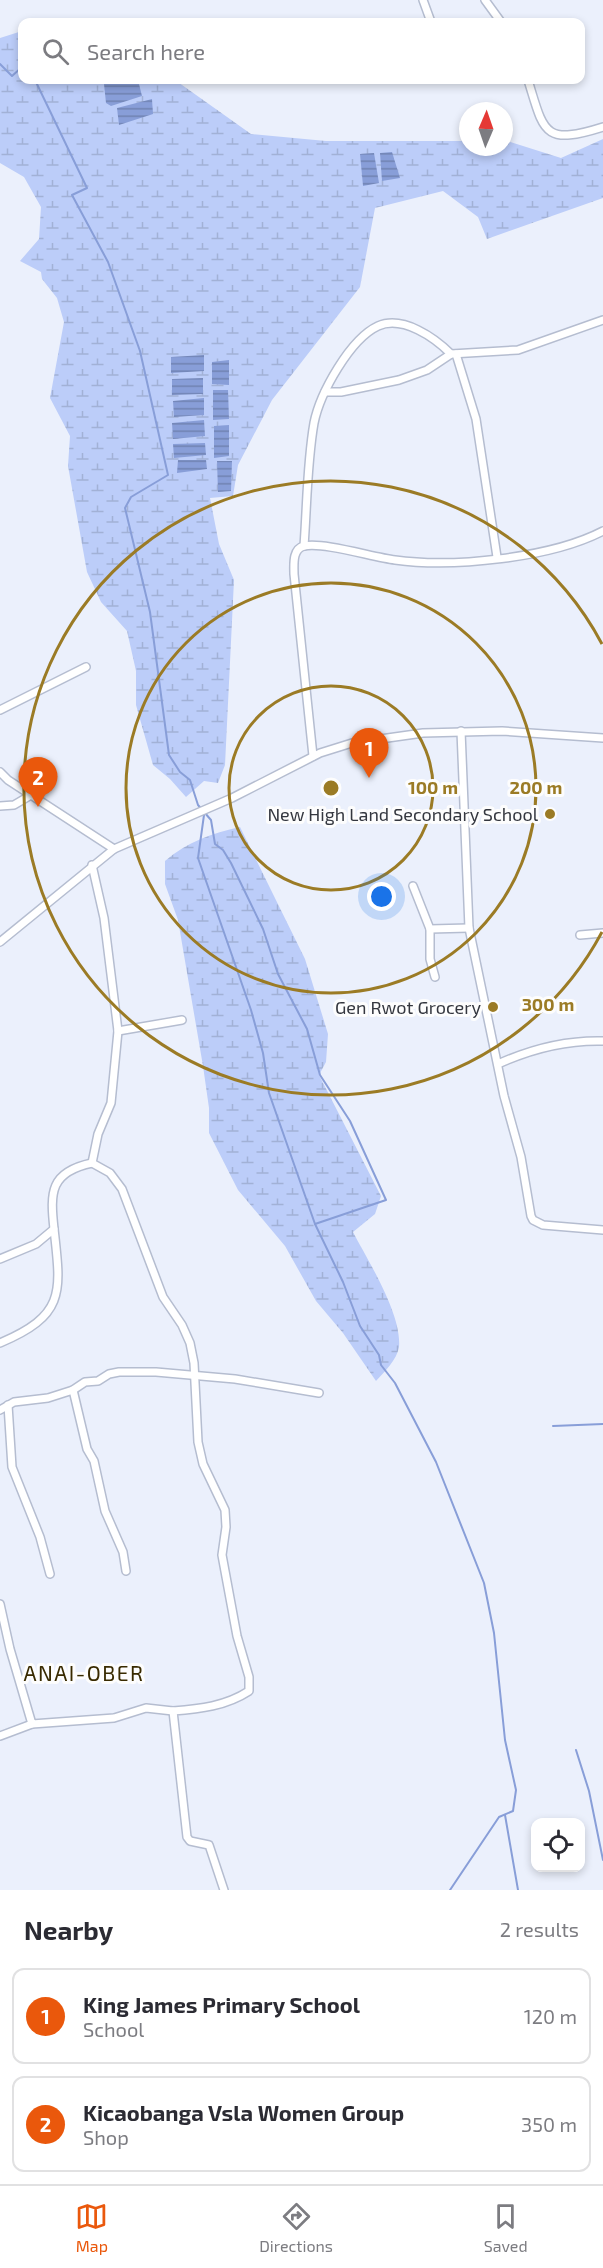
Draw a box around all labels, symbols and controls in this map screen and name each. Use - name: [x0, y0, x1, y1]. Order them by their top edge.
- search box: [18, 18, 585, 84]
- icon: search: [39, 35, 72, 68]
- text: Search here: [87, 38, 205, 64]
- north arrow: [459, 102, 513, 156]
- pin: 1: [350, 728, 388, 778]
- pin: 2: [18, 758, 57, 807]
- text: 100 m: [408, 776, 458, 798]
- text: 200 m: [510, 776, 562, 798]
- centre of rings: [321, 778, 341, 798]
- place label: New High Land Secondary School: [267, 803, 539, 825]
- marker: New High Land Secondary School: [543, 807, 557, 821]
- your location: [367, 882, 396, 911]
- text: 300 m: [522, 993, 574, 1015]
- place label: Gen Rwot Grocery: [335, 996, 481, 1018]
- marker: Gen Rwot Grocery: [486, 1000, 500, 1014]
- district label: ANAI-OBER: [23, 1660, 145, 1685]
- map controls: [531, 1818, 585, 1872]
- button: locate: [531, 1818, 585, 1872]
- text: Nearby: [24, 1914, 113, 1945]
- text: 2 results: [500, 1917, 579, 1941]
- text: King James Primary School: [83, 1991, 360, 2017]
- text: 1: [41, 2004, 50, 2028]
- text: 120 m: [524, 2004, 577, 2028]
- text: School: [83, 2017, 144, 2041]
- text: Kicaobanga Vsla Women Group: [83, 2099, 404, 2125]
- text: 2: [40, 2112, 51, 2136]
- text: 350 m: [521, 2112, 577, 2136]
- text: Shop: [83, 2125, 129, 2149]
- tab: Map: [75, 2200, 108, 2255]
- tab: Directions: [259, 2200, 333, 2255]
- tab: Saved: [484, 2200, 528, 2255]

